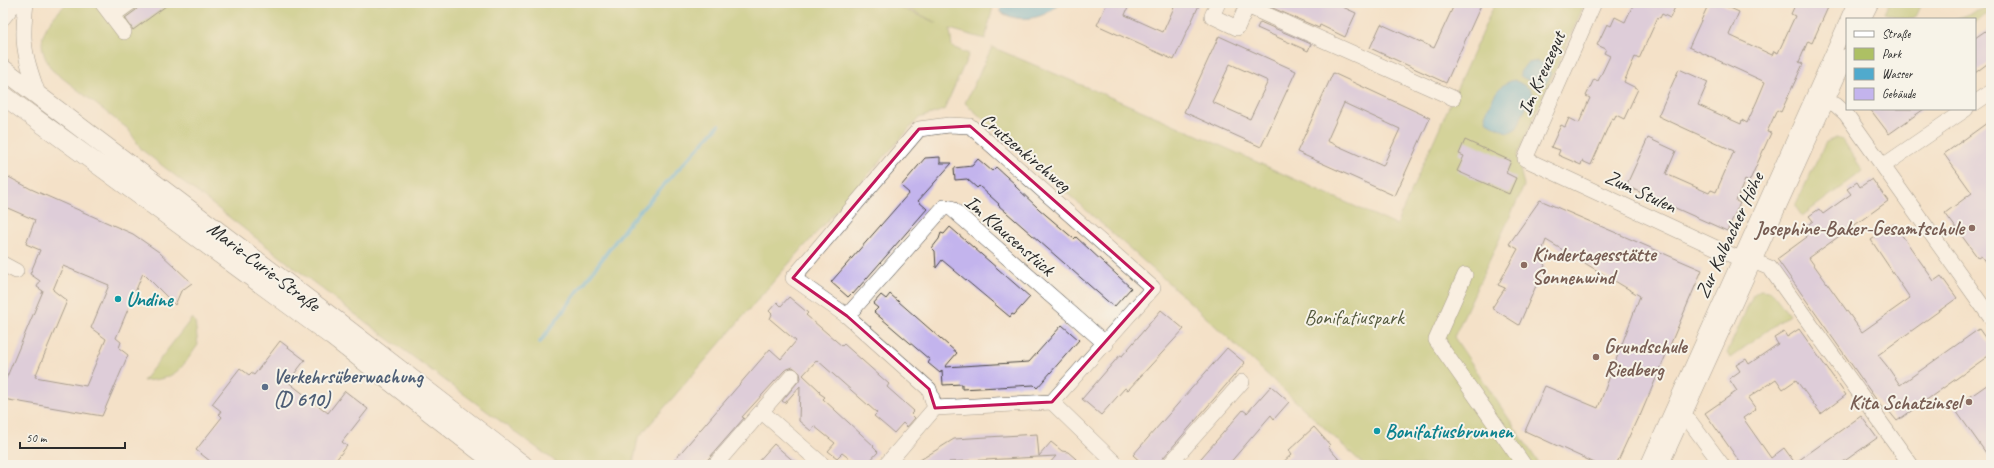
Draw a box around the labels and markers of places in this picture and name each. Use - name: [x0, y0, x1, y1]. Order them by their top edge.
- place label: Josephine-Baker-Gesamtschule: [1753, 216, 1966, 241]
- marker: Josephine-Baker-Gesamtschule: [1967, 223, 1977, 233]
- place label: Kindertagesstätte Sonnenwind: [1532, 242, 1658, 290]
- marker: Kindertagesstätte Sonnenwind: [1519, 260, 1529, 270]
- place label: Undine: [126, 287, 174, 312]
- marker: Undine: [113, 294, 123, 304]
- place label: Grundschule Riedberg: [1604, 334, 1688, 382]
- marker: Grundschule Riedberg: [1591, 352, 1601, 362]
- place label: Verkehrsüberwachung (D 610): [273, 364, 425, 412]
- marker: Verkehrsüberwachung (D 610): [260, 382, 270, 392]
- place label: Kita Schatzinsel: [1849, 390, 1964, 415]
- marker: Kita Schatzinsel: [1964, 397, 1974, 407]
- place label: Bonifatiusbrunnen: [1385, 419, 1515, 444]
- marker: Bonifatiusbrunnen: [1372, 426, 1382, 436]

